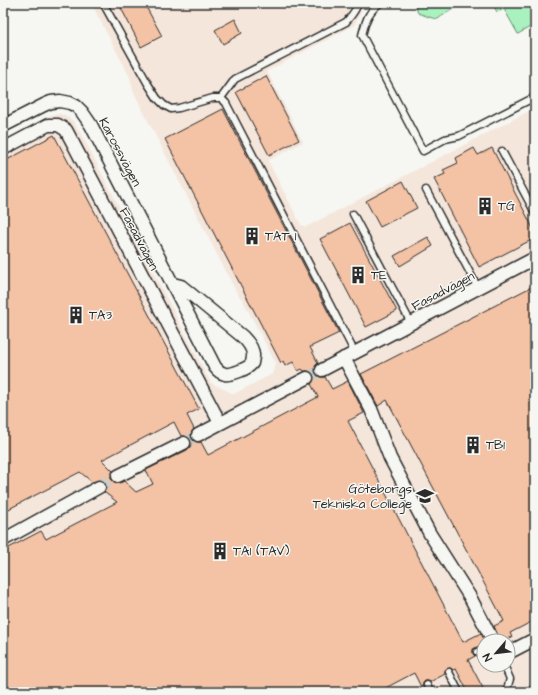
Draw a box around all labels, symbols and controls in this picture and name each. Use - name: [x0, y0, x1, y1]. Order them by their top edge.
- street label: Karossvägen: [93, 114, 146, 191]
- building icon: TG: [475, 196, 495, 216]
- place label: TG: [498, 197, 515, 215]
- street label: Fasadvägen: [114, 204, 163, 275]
- building icon: TAT 1: [242, 226, 262, 246]
- place label: TAT 1: [265, 227, 297, 245]
- building icon: TE: [348, 265, 368, 285]
- place label: TE: [371, 266, 387, 284]
- street label: Fasadvägen: [408, 267, 479, 316]
- building icon: TA3: [66, 305, 86, 325]
- place label: TA3: [89, 306, 112, 324]
- building icon: TB1: [463, 435, 483, 455]
- place label: TB1: [486, 436, 505, 454]
- place label: Göteborgs Tekniska College: [313, 480, 412, 514]
- school or university icon: Göteborgs Tekniska College: [415, 486, 435, 506]
- building icon: TA1 (TAV): [210, 541, 230, 561]
- place label: TA1 (TAV): [233, 542, 290, 560]
- north arrow: [476, 633, 516, 673]
- text: N: [479, 651, 496, 664]

